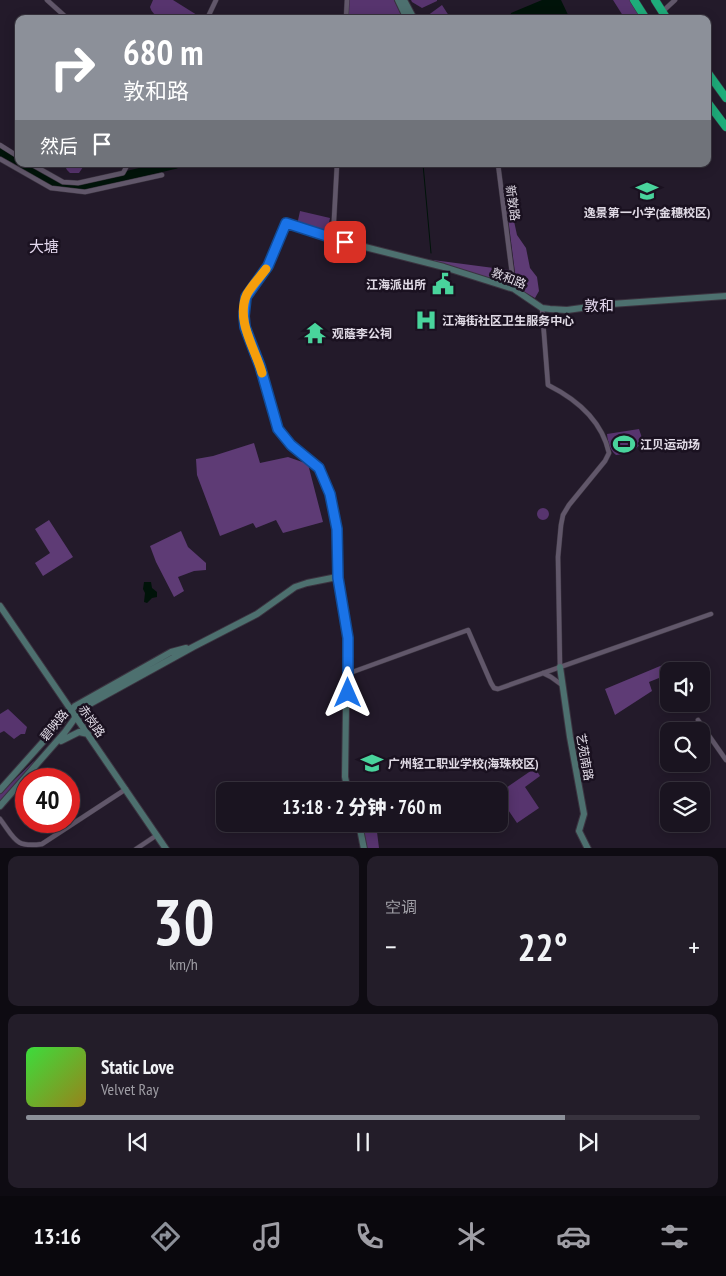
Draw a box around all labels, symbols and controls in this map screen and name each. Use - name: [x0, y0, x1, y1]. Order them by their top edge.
- text: 680 m: [123, 29, 204, 75]
- icon: right: [40, 35, 105, 100]
- text: 敦和路: [123, 77, 189, 105]
- icon: arrive: [88, 130, 116, 158]
- text: 然后: [40, 134, 78, 158]
- school or university icon: 逸景第一小学(金穗校区): [634, 178, 660, 204]
- street label: 新敦路: [503, 184, 523, 222]
- place label: 逸景第一小学(金穗校区): [584, 205, 710, 220]
- pin: [324, 221, 366, 263]
- icon: arrive: [331, 228, 359, 256]
- district label: 大塘: [29, 237, 59, 256]
- street label: 敦和路: [489, 264, 529, 292]
- public building icon: 江海派出所: [430, 271, 456, 297]
- place label: 江海派出所: [366, 277, 426, 292]
- district label: 敦和: [584, 296, 614, 315]
- hospital icon: 江海街社区卫生服务中心: [413, 307, 439, 333]
- place label: 江海街社区卫生服务中心: [442, 313, 574, 328]
- temple icon: 观蔭李公祠: [302, 320, 328, 346]
- place label: 观蔭李公祠: [332, 326, 392, 341]
- sports icon: 江贝运动场: [611, 431, 637, 457]
- place label: 江贝运动场: [640, 437, 700, 452]
- map controls: [660, 662, 710, 832]
- button: sound: [660, 662, 710, 712]
- position arrow: [321, 666, 373, 718]
- street label: 赤岗路: [76, 702, 108, 740]
- street label: 碧映路: [37, 706, 71, 744]
- button: search: [660, 722, 710, 772]
- street label: 艺苑南路: [573, 732, 597, 782]
- school or university icon: 广州轻工职业学校(海珠校区): [359, 750, 385, 776]
- place label: 广州轻工职业学校(海珠校区): [388, 756, 539, 771]
- speed limit sign: 40: [15, 768, 80, 833]
- button: layers: [660, 782, 710, 832]
- text: 13:18 · 2 分钟 · 760 m: [282, 795, 442, 819]
- text: 30: [152, 879, 215, 963]
- text: 空调: [385, 897, 417, 917]
- text: 22°: [517, 922, 568, 971]
- text: −: [385, 928, 397, 965]
- text: +: [688, 928, 700, 965]
- text: km/h: [169, 954, 198, 974]
- text: Static Love: [101, 1055, 174, 1079]
- text: Velvet Ray: [101, 1079, 159, 1099]
- icon: previous: [124, 1128, 152, 1156]
- icon: pause: [349, 1128, 377, 1156]
- icon: next: [574, 1128, 602, 1156]
- icon: directions: [148, 1219, 183, 1254]
- icon: music: [250, 1219, 285, 1254]
- icon: phone: [352, 1219, 387, 1254]
- icon: climate: [454, 1219, 489, 1254]
- icon: car: [556, 1219, 591, 1254]
- icon: filters: [657, 1219, 692, 1254]
- text: 13:16: [33, 1222, 81, 1250]

